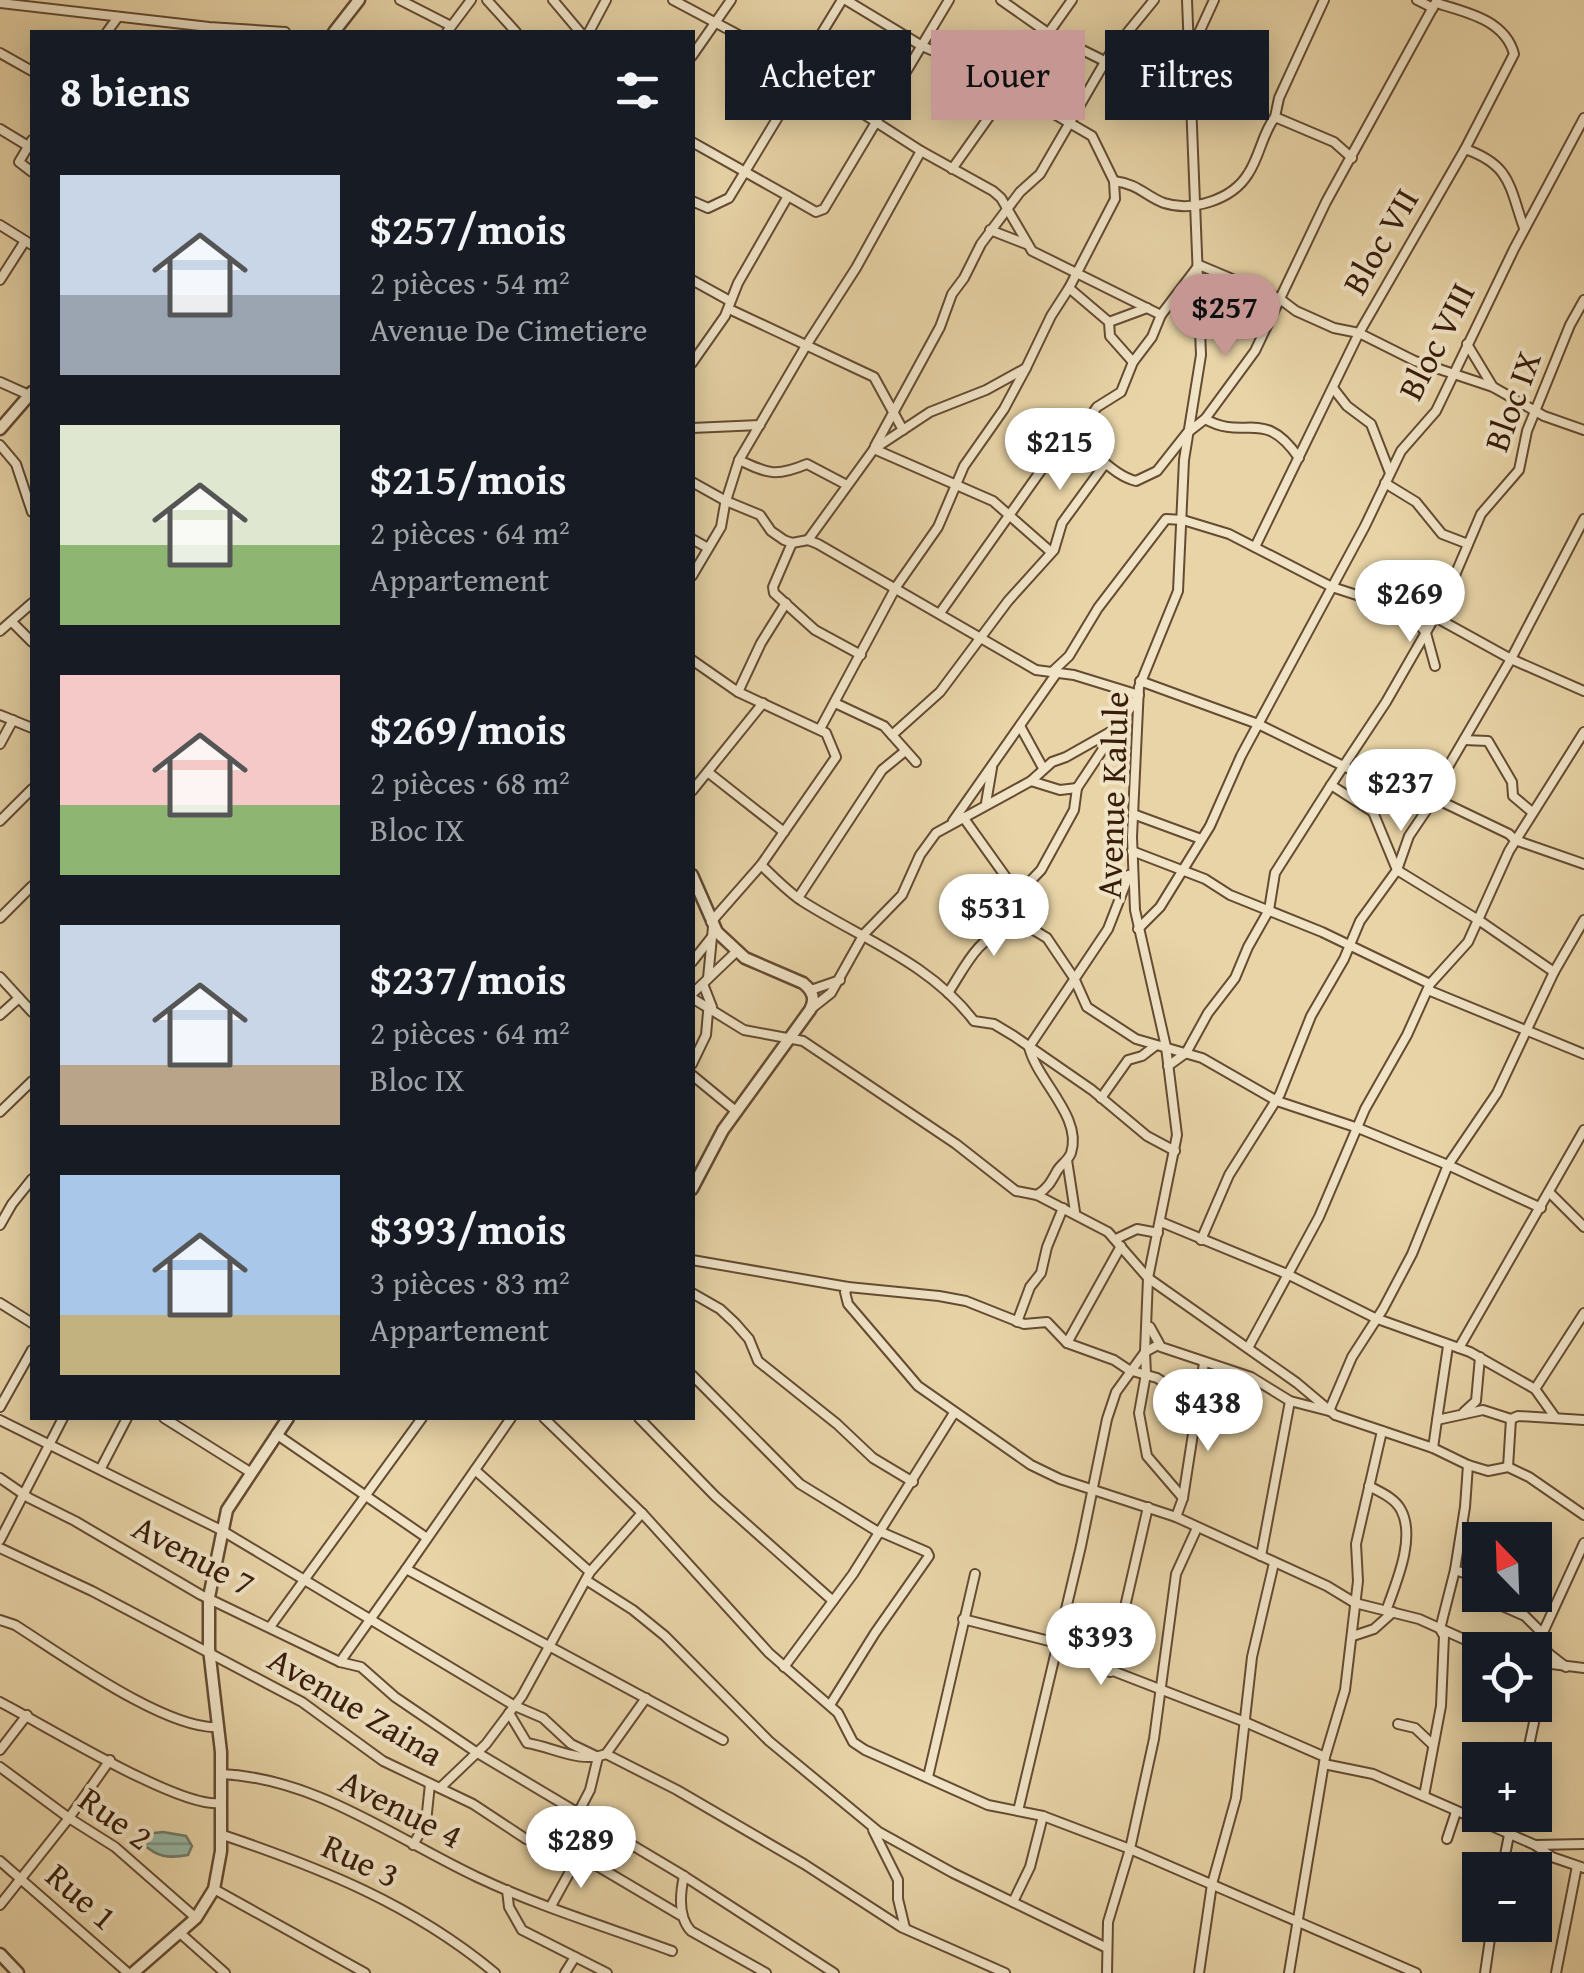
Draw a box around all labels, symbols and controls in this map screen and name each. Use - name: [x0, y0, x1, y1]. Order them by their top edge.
- chip: Acheter: [725, 30, 911, 120]
- chip: Louer: [931, 30, 1085, 120]
- chip: Filtres: [1105, 30, 1269, 120]
- text: 8 biens: [60, 60, 191, 121]
- icon: filters: [610, 63, 665, 118]
- street label: Bloc VII: [1329, 178, 1431, 304]
- text: $257/mois: [370, 198, 567, 259]
- icon: home: [140, 215, 260, 335]
- text: 2 pièces · 54 m²: [370, 259, 570, 306]
- street label: Bloc VIII: [1385, 273, 1487, 409]
- pin: $257: [1166, 274, 1284, 359]
- text: $257: [1192, 283, 1258, 330]
- text: Avenue De Cimetiere: [370, 306, 647, 353]
- street label: Bloc IX: [1470, 344, 1554, 458]
- pin: $215: [1001, 408, 1119, 493]
- text: $215: [1027, 417, 1093, 464]
- text: $215/mois: [370, 448, 567, 509]
- icon: home: [140, 465, 260, 585]
- text: 2 pièces · 64 m²: [370, 509, 570, 556]
- text: Appartement: [370, 556, 549, 603]
- pin: $269: [1351, 560, 1469, 645]
- text: $269: [1377, 569, 1443, 616]
- street label: Avenue Kalule: [1083, 690, 1141, 900]
- text: $269/mois: [370, 698, 567, 759]
- icon: home: [140, 715, 260, 835]
- pin: $237: [1342, 749, 1460, 834]
- text: $237: [1368, 758, 1434, 805]
- text: 2 pièces · 68 m²: [370, 759, 570, 806]
- text: Bloc IX: [370, 806, 464, 853]
- pin: $531: [935, 874, 1053, 959]
- text: $531: [961, 883, 1027, 930]
- text: $237/mois: [370, 948, 567, 1009]
- icon: home: [140, 965, 260, 1085]
- text: 2 pièces · 64 m²: [370, 1009, 570, 1056]
- text: Bloc IX: [370, 1056, 464, 1103]
- text: $393/mois: [370, 1198, 567, 1259]
- icon: home: [140, 1215, 260, 1335]
- text: 3 pièces · 83 m²: [370, 1259, 570, 1306]
- text: Appartement: [370, 1306, 549, 1353]
- pin: $438: [1149, 1369, 1267, 1454]
- text: $438: [1175, 1378, 1241, 1425]
- street label: Avenue 7: [124, 1501, 264, 1609]
- north arrow: [1462, 1522, 1552, 1612]
- map controls: [1462, 1522, 1552, 1942]
- pin: $393: [1042, 1603, 1160, 1688]
- text: $393: [1068, 1612, 1134, 1659]
- button: locate: [1462, 1632, 1552, 1722]
- street label: Avenue Zaina: [259, 1634, 454, 1779]
- button: +: [1462, 1742, 1552, 1832]
- street label: Avenue 4: [331, 1755, 471, 1861]
- street label: Rue 2: [69, 1774, 163, 1862]
- pin: $289: [522, 1806, 640, 1891]
- text: $289: [548, 1815, 614, 1862]
- street label: Rue 3: [314, 1820, 408, 1900]
- street label: Rue 1: [35, 1850, 129, 1942]
- button: −: [1462, 1852, 1552, 1942]

